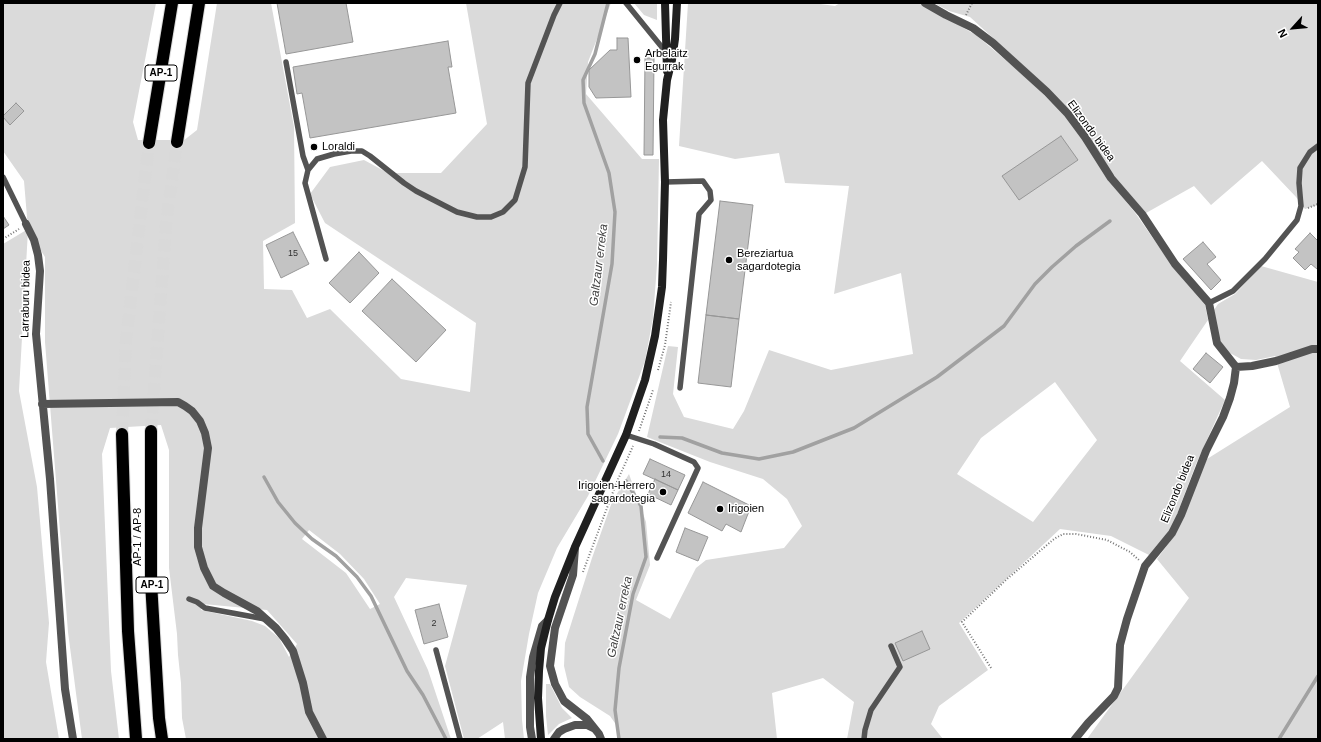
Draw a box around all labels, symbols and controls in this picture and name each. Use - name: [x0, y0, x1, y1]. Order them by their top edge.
- north arrow: [1273, 8, 1313, 48]
- text: N: [1275, 27, 1289, 40]
- place label: Arbelaitz Egurrak: [645, 47, 688, 73]
- marker: Arbelaitz Egurrak: [632, 55, 642, 65]
- road number: AP-1: [145, 65, 177, 81]
- street label: Elizondo bidea: [1064, 98, 1118, 164]
- place label: Loraldi: [322, 140, 355, 154]
- marker: Loraldi: [309, 142, 319, 152]
- water label: Galtzaur erreka: [587, 223, 611, 307]
- place label: Bereziartua sagardotegia: [737, 247, 801, 273]
- house number: 15: [288, 249, 298, 259]
- marker: Bereziartua sagardotegia: [724, 255, 734, 265]
- street label: Larraburu bidea: [19, 260, 33, 338]
- street label: Elizondo bidea: [1158, 453, 1198, 525]
- house number: 14: [661, 470, 671, 480]
- place label: Irigoien-Herrero sagardotegia: [578, 479, 655, 505]
- marker: Irigoien-Herrero sagardotegia: [658, 487, 668, 497]
- place label: Irigoien: [728, 502, 764, 516]
- marker: Irigoien: [715, 504, 725, 514]
- street label: AP-1 / AP-8: [131, 508, 145, 566]
- water label: Galtzaur erreka: [604, 575, 636, 659]
- road number: AP-1: [136, 577, 168, 593]
- house number: 2: [431, 619, 437, 629]

